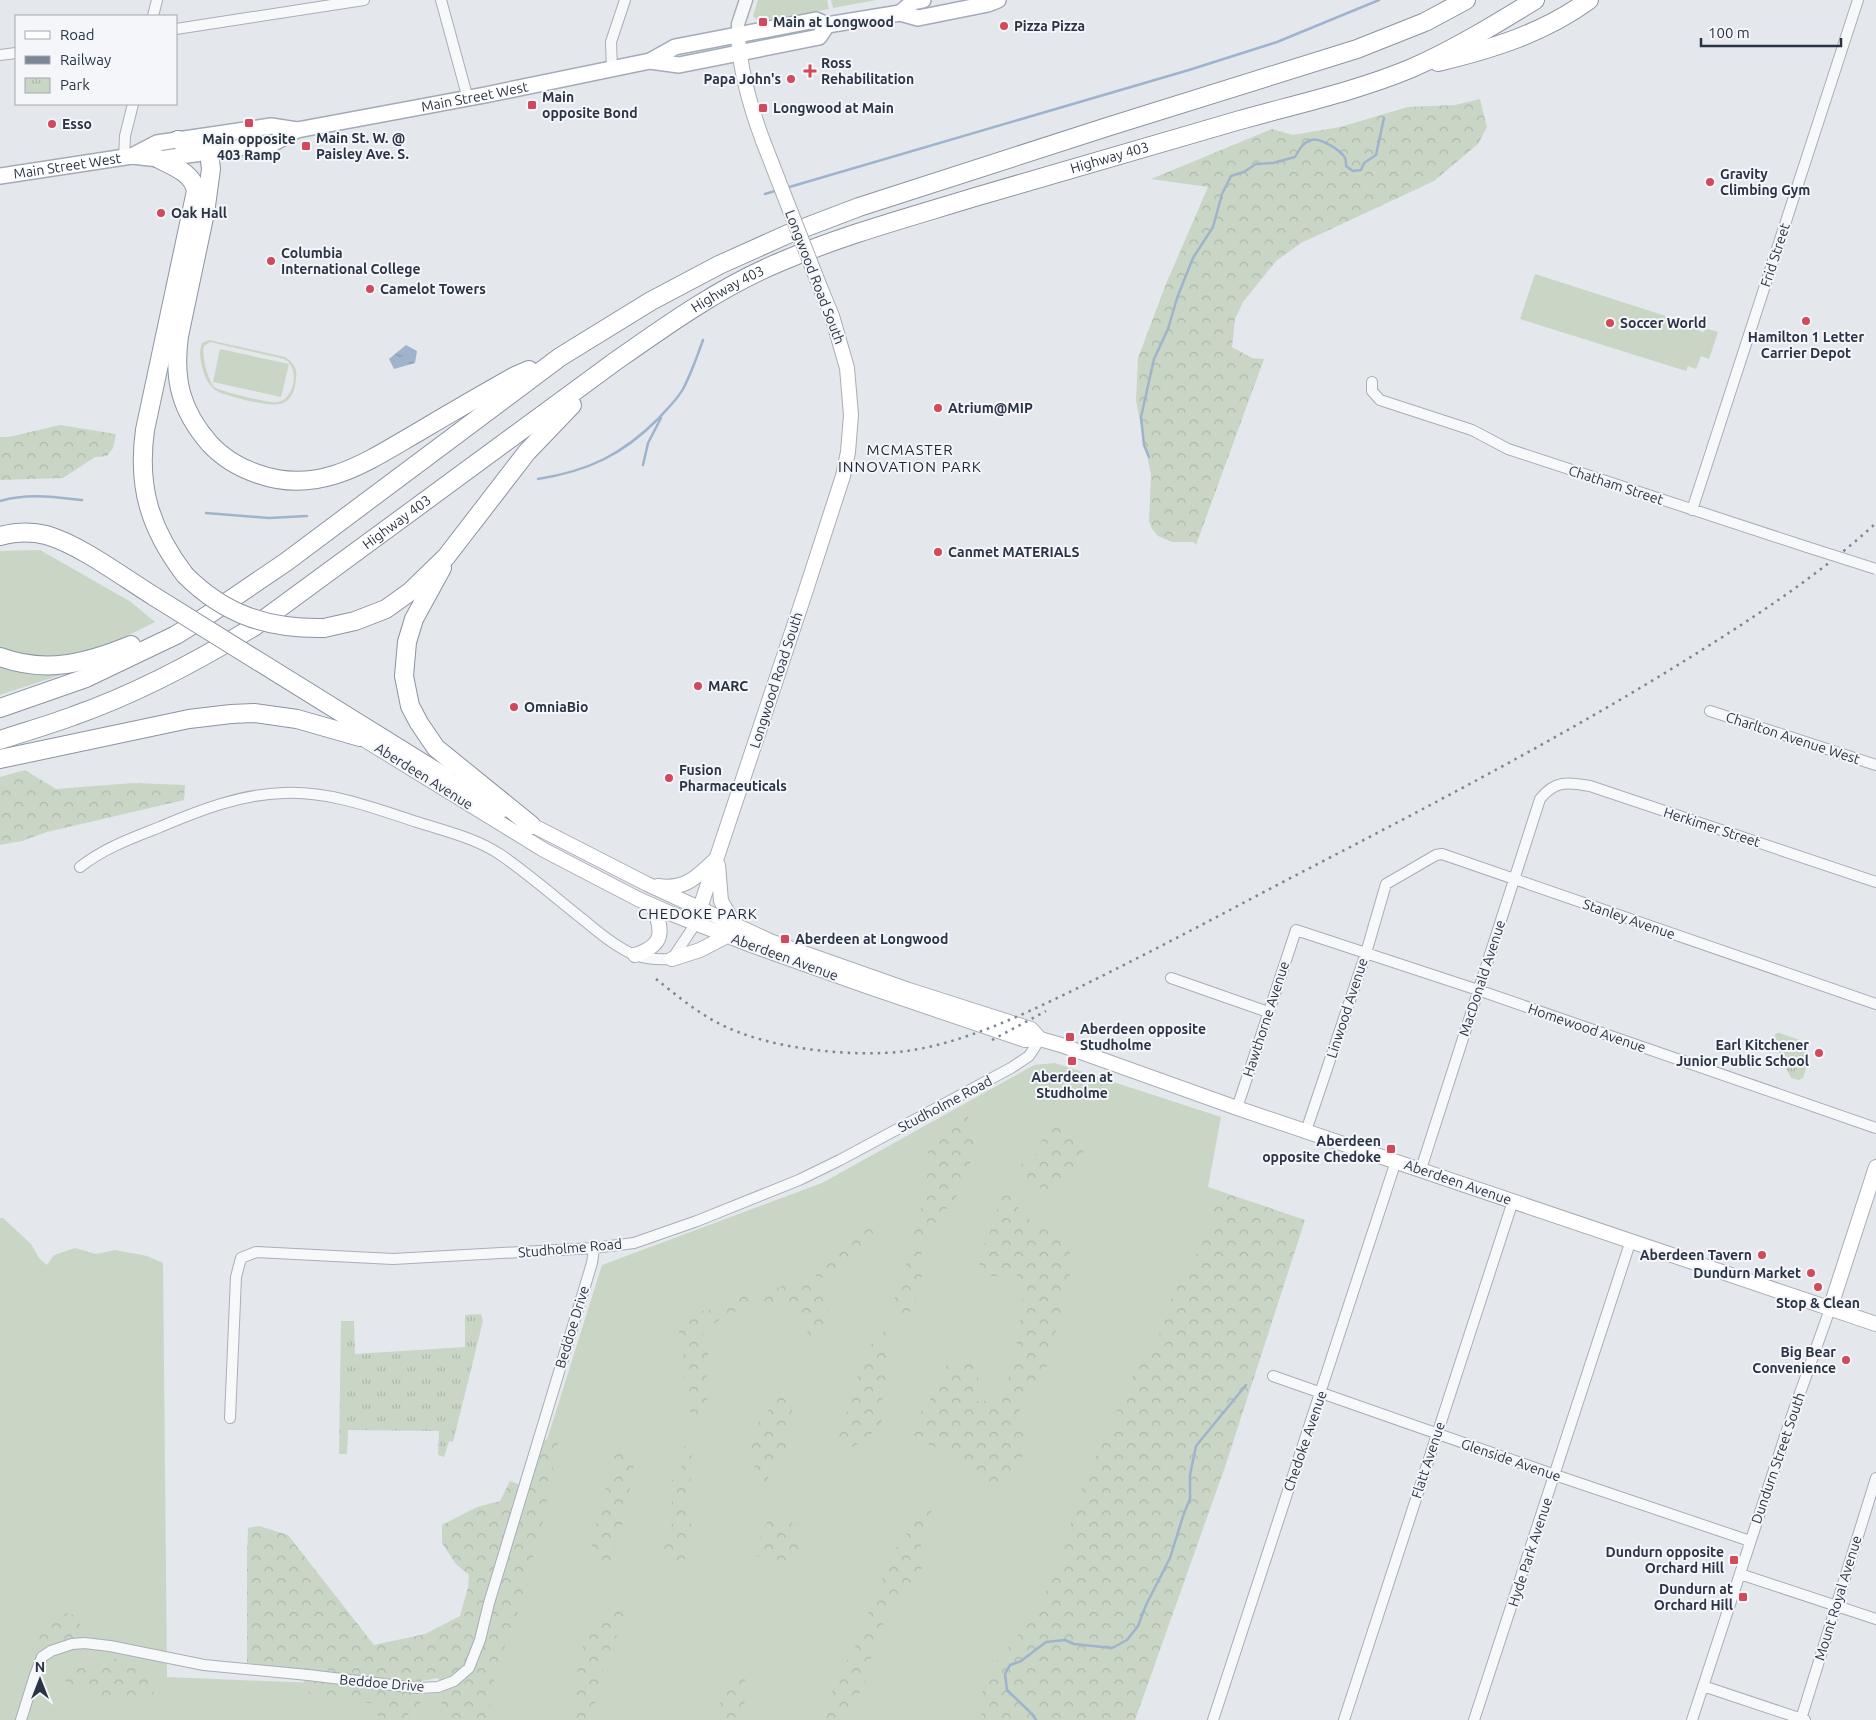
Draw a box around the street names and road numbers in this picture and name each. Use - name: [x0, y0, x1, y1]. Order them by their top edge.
- street label: Main Street West: [420, 78, 530, 115]
- street label: Highway 403: [1068, 138, 1151, 176]
- street label: Main Street West: [12, 150, 123, 182]
- street label: Longwood Road South: [782, 208, 848, 346]
- street label: Frid Street: [1757, 221, 1793, 289]
- street label: Highway 403: [688, 262, 766, 316]
- street label: Chatham Street: [1567, 462, 1666, 508]
- street label: Highway 403: [359, 492, 434, 552]
- street label: Longwood Road South: [746, 610, 806, 750]
- street label: Charlton Avenue West: [1724, 709, 1863, 767]
- street label: Aberdeen Avenue: [372, 739, 476, 813]
- street label: Herkimer Street: [1662, 804, 1763, 850]
- street label: Stanley Avenue: [1581, 896, 1677, 942]
- street label: MacDonald Avenue: [1456, 918, 1508, 1038]
- street label: Aberdeen Avenue: [729, 930, 841, 984]
- street label: Linwood Avenue: [1323, 956, 1371, 1060]
- street label: Hawthorne Avenue: [1240, 959, 1292, 1079]
- street label: Homewood Avenue: [1526, 1000, 1648, 1056]
- street label: Studholme Road: [895, 1072, 995, 1136]
- street label: Aberdeen Avenue: [1402, 1156, 1514, 1208]
- street label: Studholme Road: [517, 1235, 623, 1261]
- street label: Beddoe Drive: [552, 1284, 592, 1370]
- street label: Chedoke Avenue: [1280, 1388, 1330, 1494]
- street label: Dundurn Street South: [1748, 1390, 1808, 1526]
- street label: Flatt Avenue: [1408, 1420, 1448, 1500]
- street label: Glenside Avenue: [1459, 1435, 1563, 1485]
- street label: Hyde Park Avenue: [1505, 1495, 1555, 1609]
- street label: Mount Royal Avenue: [1811, 1534, 1865, 1662]
- street label: Beddoe Drive: [339, 1671, 425, 1695]

